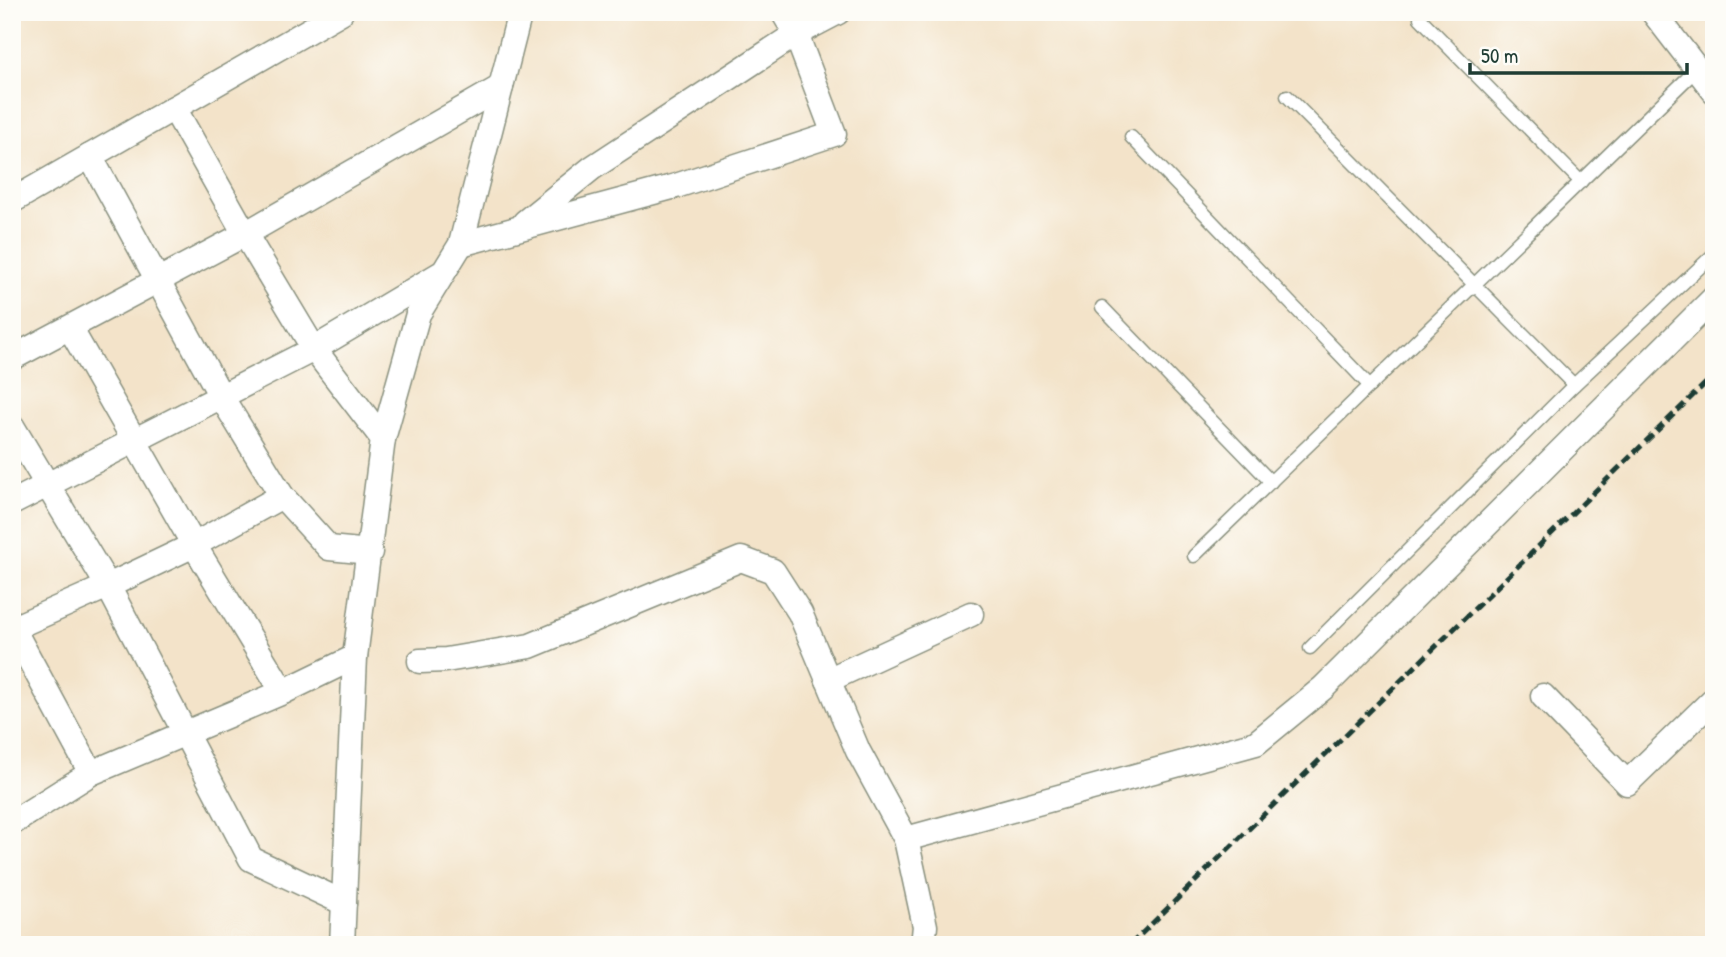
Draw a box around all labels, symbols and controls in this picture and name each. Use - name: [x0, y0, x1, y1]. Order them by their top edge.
- scale bar: [1470, 32, 1688, 76]
- text: 50 m: [1481, 41, 1518, 70]

